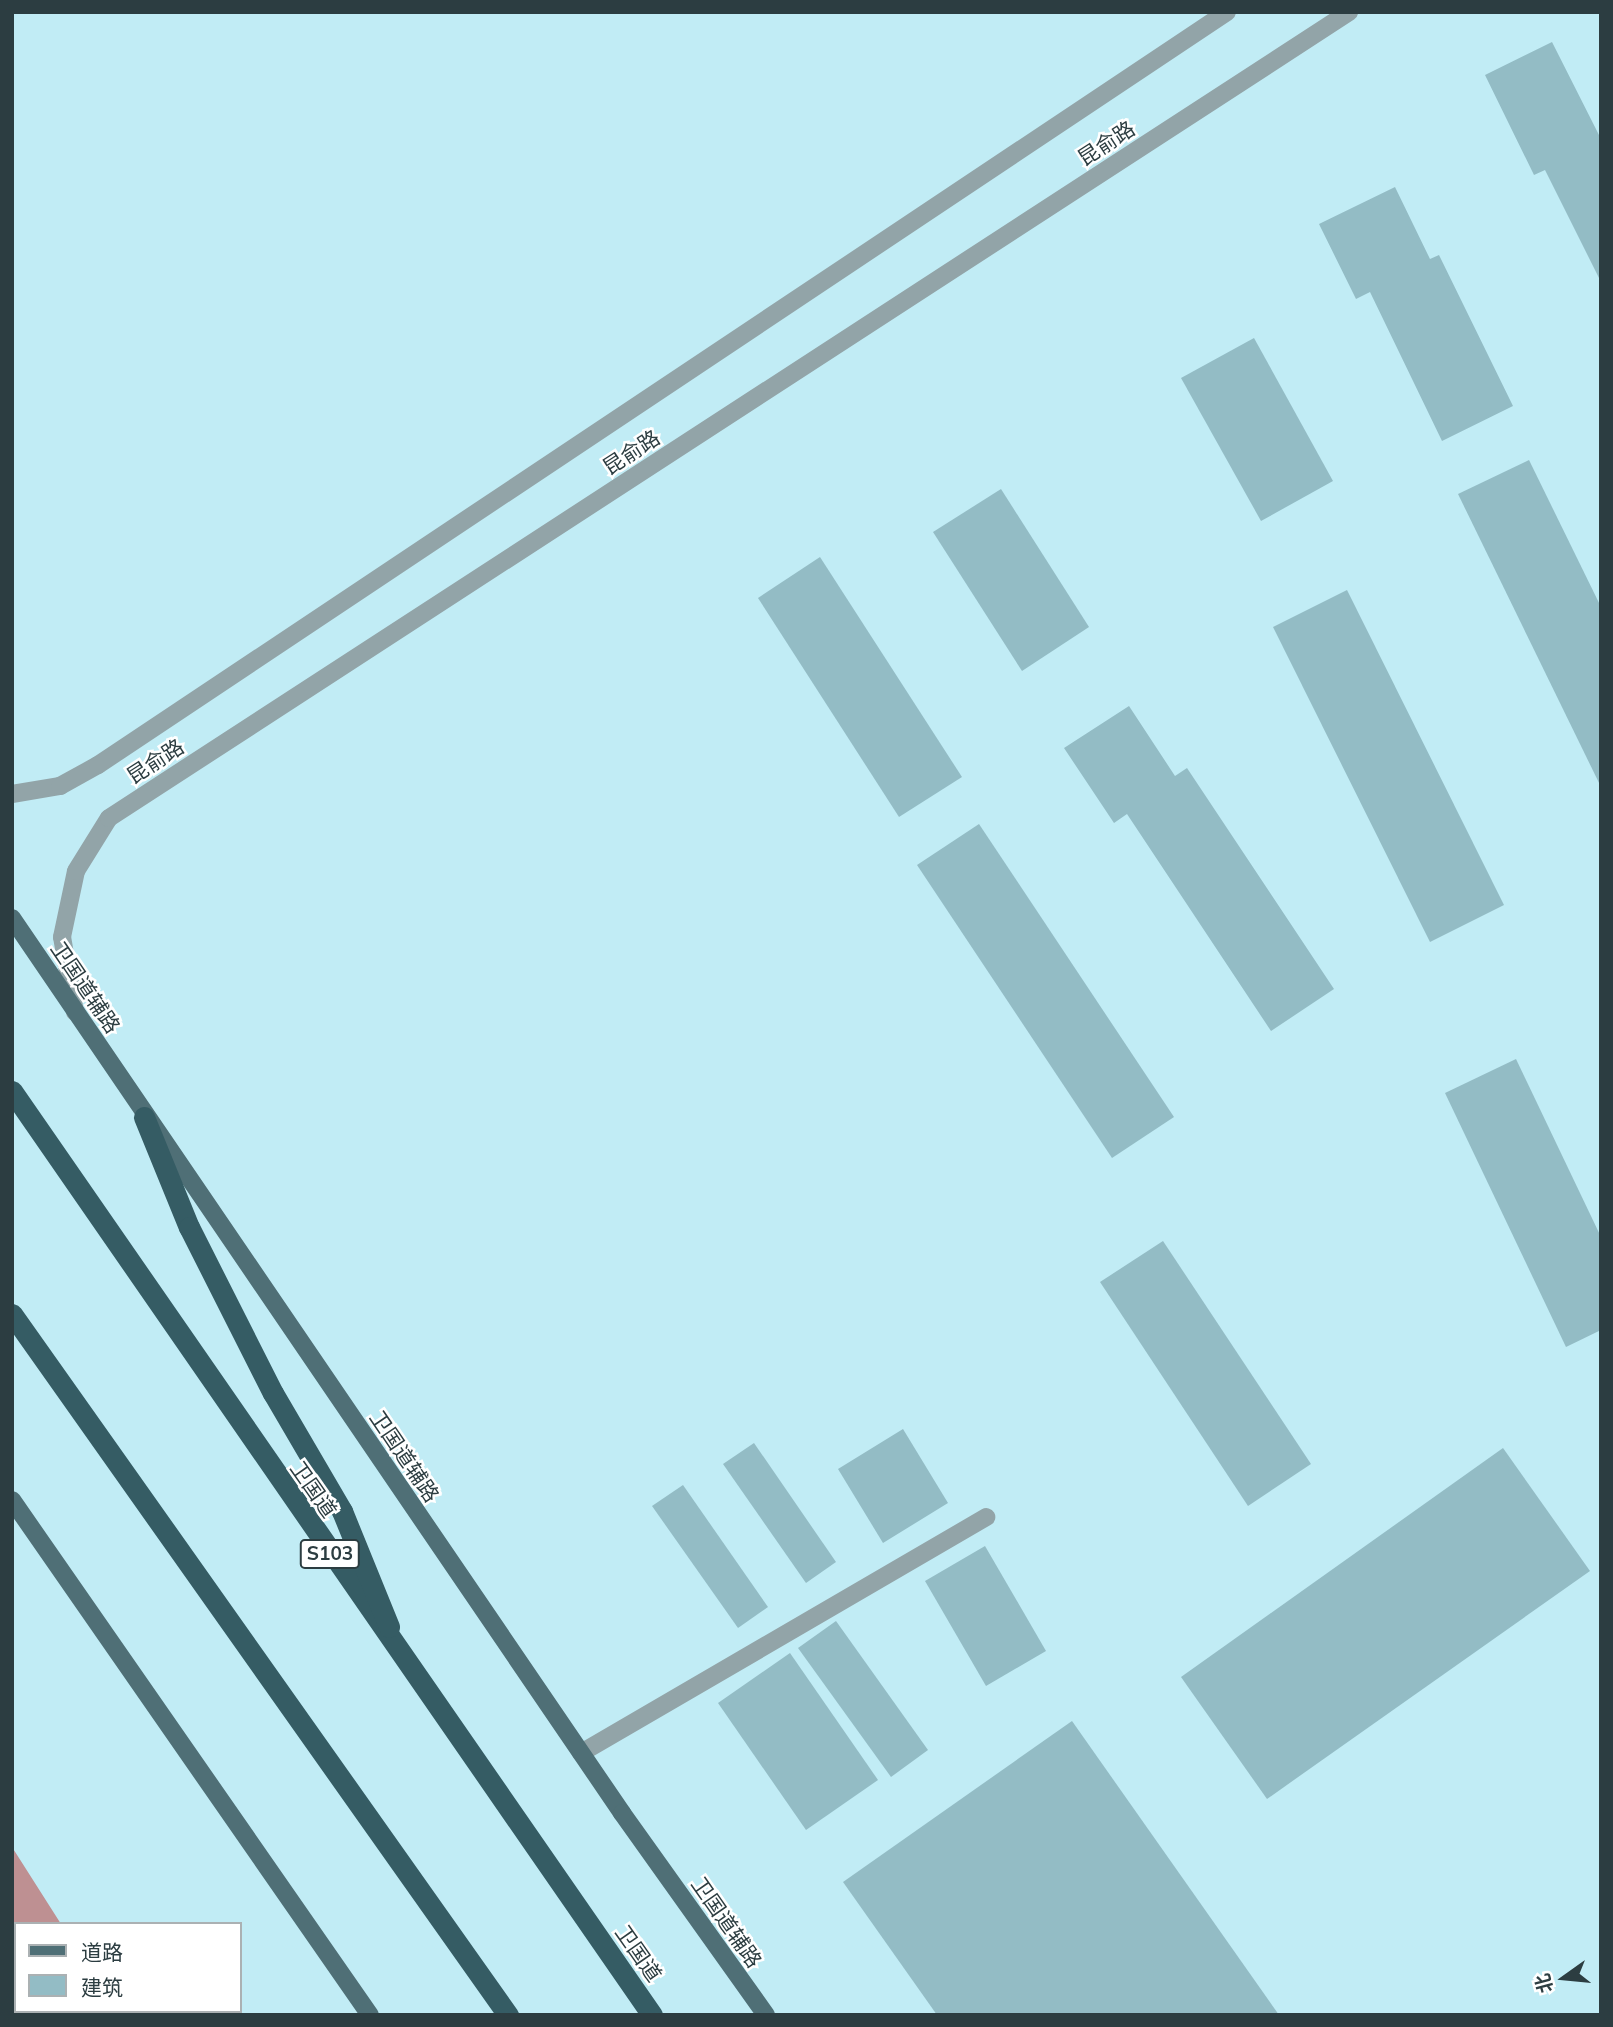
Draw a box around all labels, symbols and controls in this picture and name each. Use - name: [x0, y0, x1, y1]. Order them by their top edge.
- street label: 昆俞路: [1073, 115, 1139, 171]
- street label: 昆俞路: [598, 424, 664, 480]
- street label: 昆俞路: [122, 733, 188, 789]
- street label: 卫国道辅路: [46, 936, 126, 1038]
- street label: 卫国道辅路: [365, 1405, 445, 1507]
- street label: 卫国道: [286, 1456, 342, 1522]
- road number: S103: [298, 1538, 362, 1570]
- street label: 卫国道辅路: [687, 1872, 767, 1972]
- street label: 卫国道: [611, 1920, 667, 1986]
- legend: [14, 1922, 242, 2013]
- text: 道路: [81, 1939, 123, 1965]
- north arrow: [1529, 1943, 1599, 2013]
- text: 北: [1530, 1971, 1558, 1996]
- text: 建筑: [81, 1974, 123, 2000]

